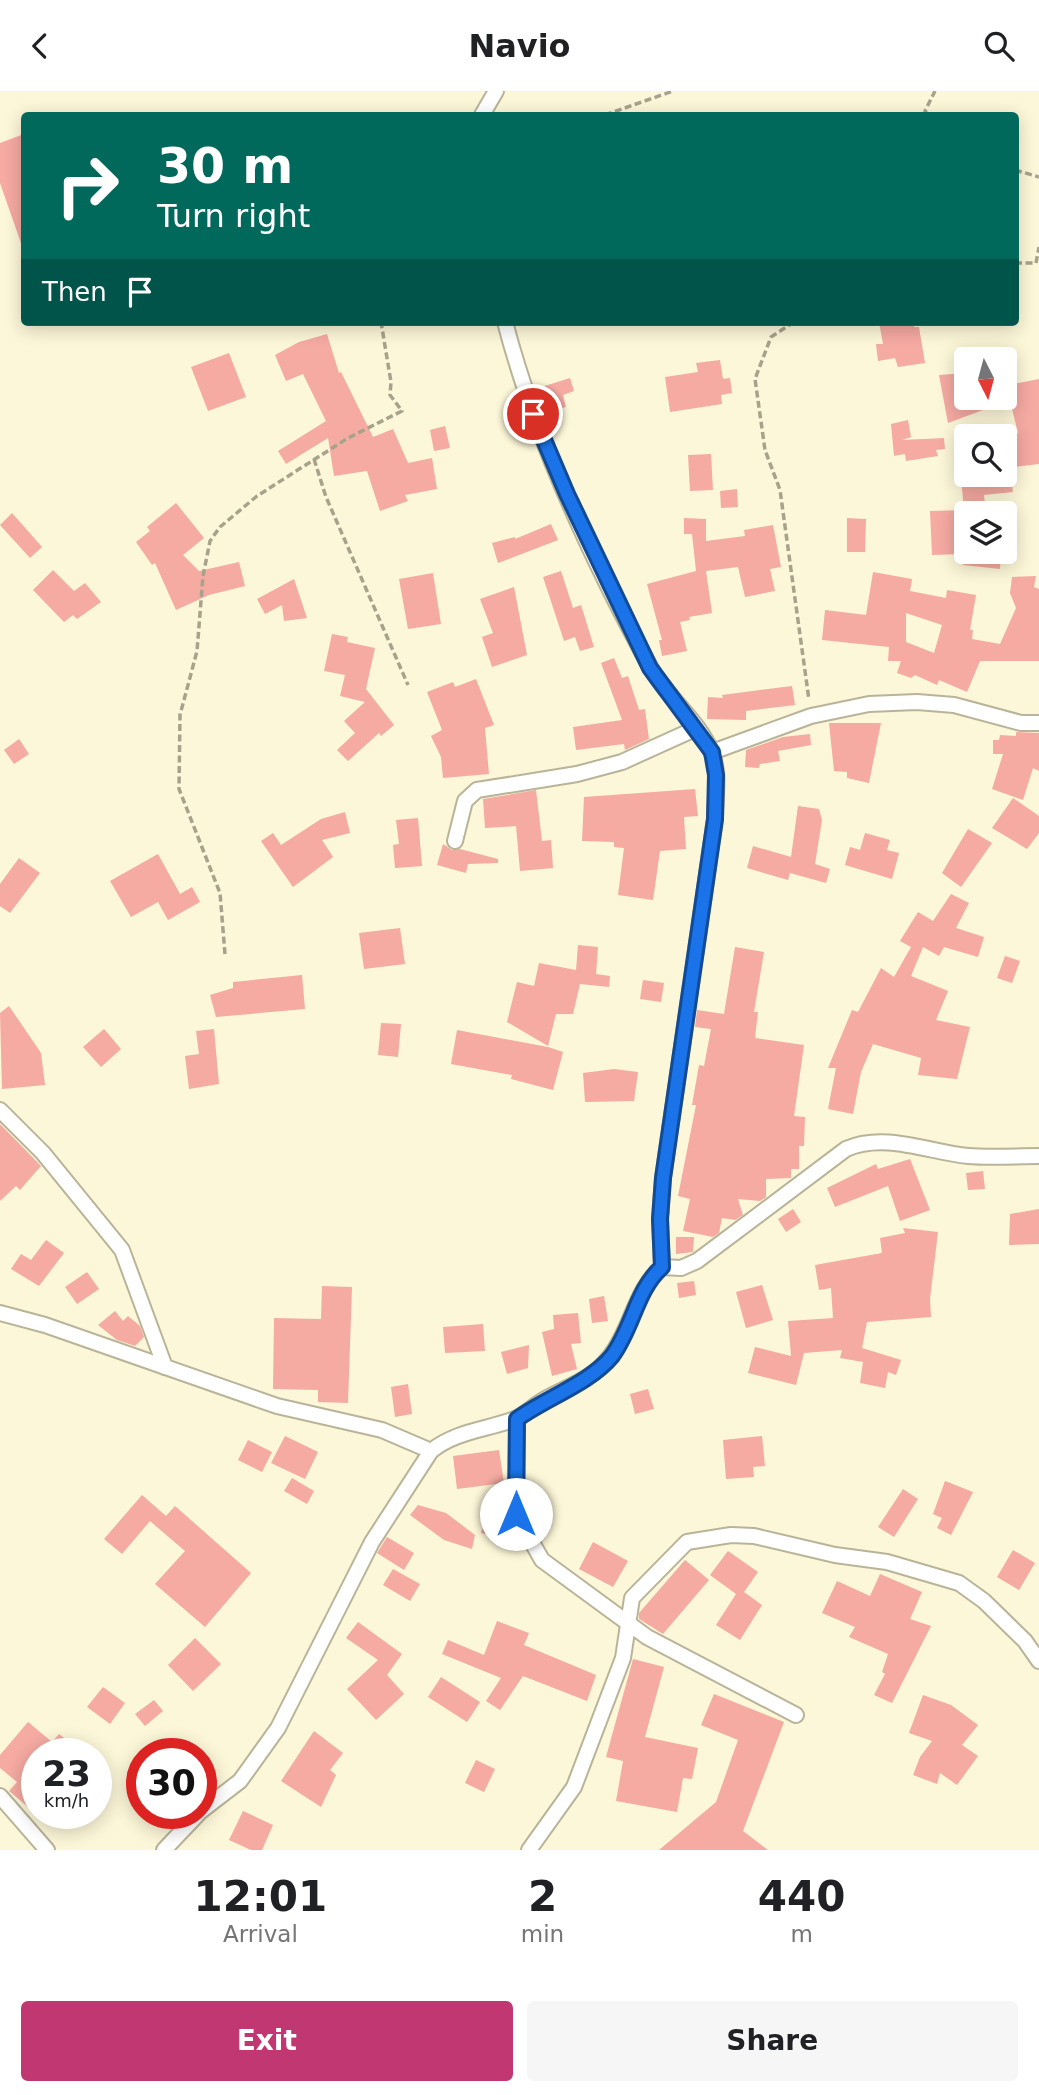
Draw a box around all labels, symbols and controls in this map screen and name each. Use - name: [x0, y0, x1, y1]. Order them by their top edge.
- icon: back: [21, 27, 59, 65]
- text: Navio: [468, 27, 571, 65]
- icon: search: [980, 27, 1018, 65]
- text: 30 m: [157, 138, 293, 195]
- icon: right: [42, 140, 133, 231]
- text: Turn right: [157, 197, 310, 235]
- icon: arrive: [121, 273, 159, 311]
- text: Then: [42, 277, 107, 307]
- north arrow: [954, 347, 1017, 409]
- map controls: [954, 347, 1017, 564]
- pin: [503, 384, 563, 444]
- icon: arrive: [514, 395, 552, 433]
- button: search: [954, 424, 1017, 487]
- button: layers: [954, 501, 1017, 564]
- position arrow: [479, 1477, 553, 1551]
- speed limit sign: 30: [126, 1738, 217, 1829]
- text: 23: [42, 1754, 91, 1794]
- text: km/h: [44, 1790, 89, 1811]
- text: 12:01: [194, 1872, 327, 1921]
- text: 2: [528, 1872, 557, 1921]
- text: 440: [758, 1872, 845, 1921]
- text: Arrival: [223, 1921, 298, 1947]
- text: min: [521, 1921, 564, 1947]
- text: m: [790, 1921, 813, 1947]
- button: Exit: [21, 2001, 513, 2081]
- button: Share: [527, 2001, 1018, 2081]

